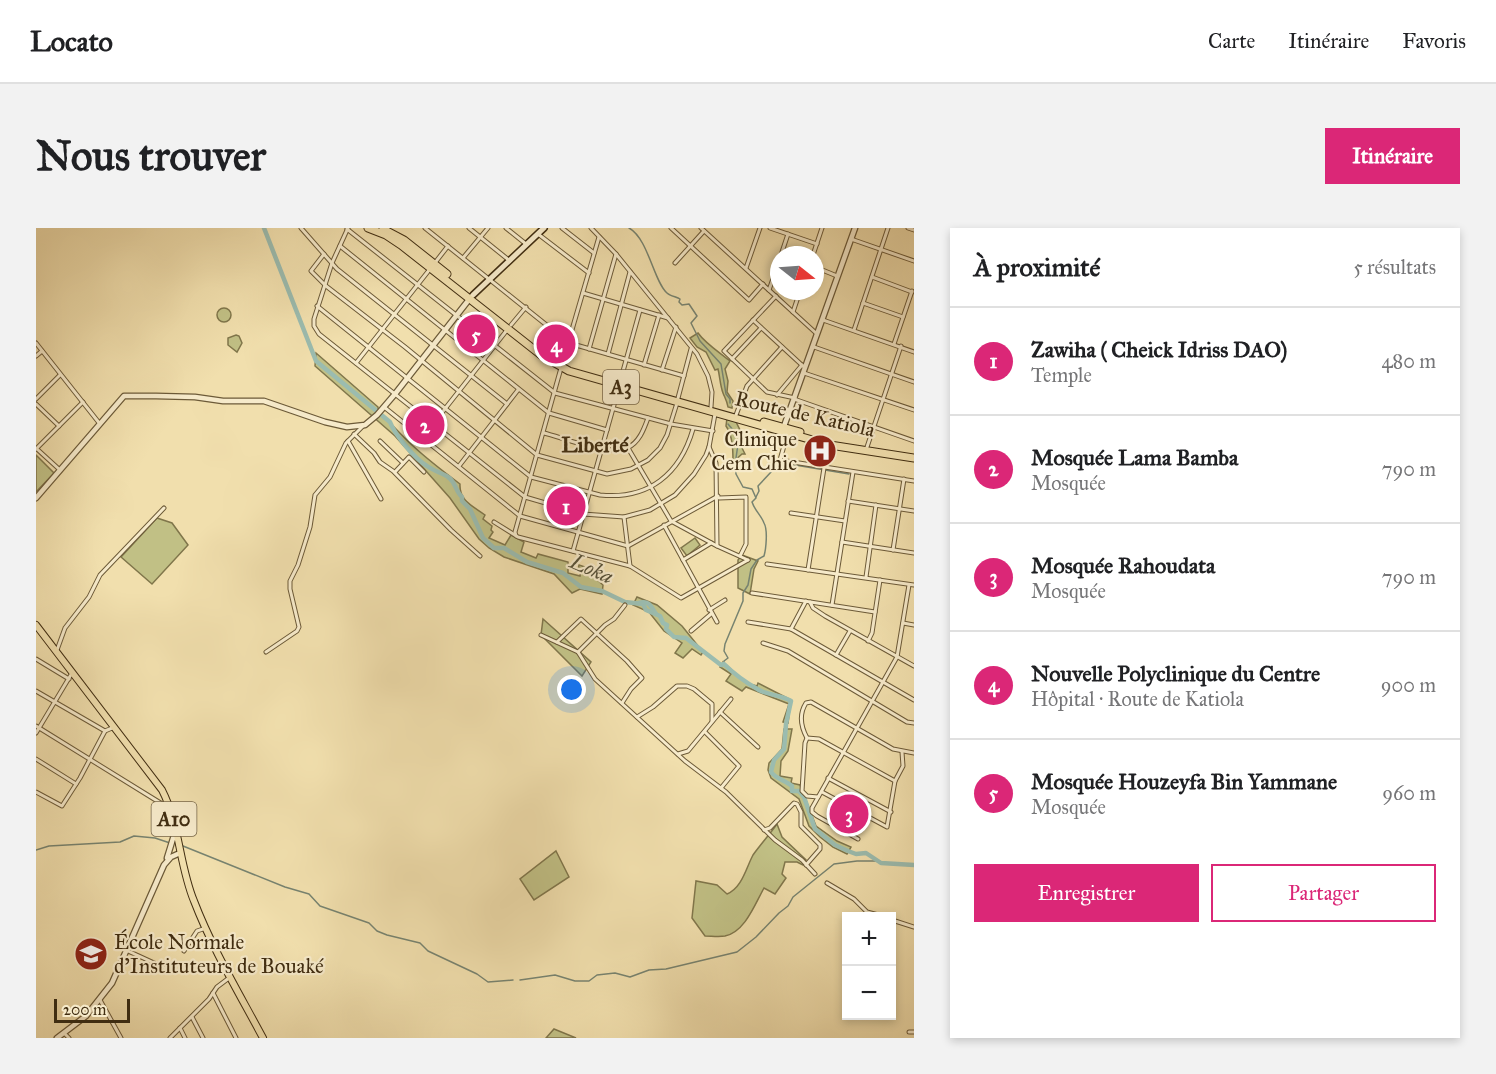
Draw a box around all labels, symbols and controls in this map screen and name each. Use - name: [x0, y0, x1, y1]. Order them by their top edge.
- text: Locato: [30, 24, 113, 59]
- text: Carte: [1208, 28, 1255, 54]
- text: Itinéraire: [1288, 28, 1369, 54]
- text: Favoris: [1402, 28, 1466, 54]
- button: Itinéraire: [1325, 128, 1460, 184]
- text: Nous trouver: [36, 130, 266, 182]
- north arrow: [770, 246, 824, 300]
- text: À proximité: [974, 251, 1100, 283]
- text: 5 résultats: [1354, 255, 1436, 279]
- pin: 5: [456, 312, 496, 356]
- pin: 4: [536, 322, 576, 366]
- text: Zawiha ( Cheick Idriss DAO): [1031, 336, 1287, 363]
- text: 1: [990, 349, 997, 373]
- text: 480 m: [1381, 349, 1436, 373]
- text: Temple: [1031, 363, 1092, 387]
- road number: A3: [603, 370, 639, 404]
- street label: Route de Katiola: [732, 385, 878, 443]
- pin: 2: [406, 402, 444, 448]
- place label: Clinique Cem Chic: [711, 426, 797, 476]
- district label: Liberté: [561, 431, 629, 458]
- hospital icon: Clinique Cem Chic: [802, 433, 838, 469]
- text: Mosquée Lama Bamba: [1031, 444, 1238, 471]
- text: 2: [989, 457, 998, 481]
- text: 790 m: [1382, 457, 1436, 481]
- text: Mosquée: [1031, 471, 1106, 495]
- pin: 1: [546, 484, 586, 528]
- water label: Loka: [565, 547, 618, 590]
- text: Mosquée Rahoudata: [1031, 552, 1215, 579]
- text: 3: [990, 565, 998, 589]
- text: 790 m: [1382, 565, 1436, 589]
- text: Mosquée: [1031, 579, 1106, 603]
- text: Nouvelle Polyclinique du Centre: [1031, 660, 1320, 687]
- text: 4: [988, 673, 999, 697]
- text: 900 m: [1381, 673, 1436, 697]
- your location: [557, 675, 586, 704]
- text: Hôpital · Route de Katiola: [1031, 687, 1244, 711]
- text: Mosquée Houzeyfa Bin Yammane: [1031, 768, 1337, 795]
- text: 5: [989, 781, 998, 805]
- text: 960 m: [1382, 781, 1436, 805]
- pin: 3: [830, 792, 868, 836]
- text: Mosquée: [1031, 795, 1106, 819]
- road number: A10: [152, 802, 196, 836]
- button: Enregistrer: [974, 864, 1199, 922]
- button: Partager: [1211, 864, 1436, 922]
- map controls: [842, 912, 896, 1020]
- button: +: [842, 912, 896, 966]
- place label: École Normale d'Instituteurs de Bouaké: [114, 928, 324, 979]
- school or university icon: École Normale d'Instituteurs de Bouaké: [73, 936, 109, 972]
- button: −: [842, 966, 896, 1020]
- scale bar: [54, 996, 130, 1024]
- text: 200 m: [63, 1000, 106, 1019]

